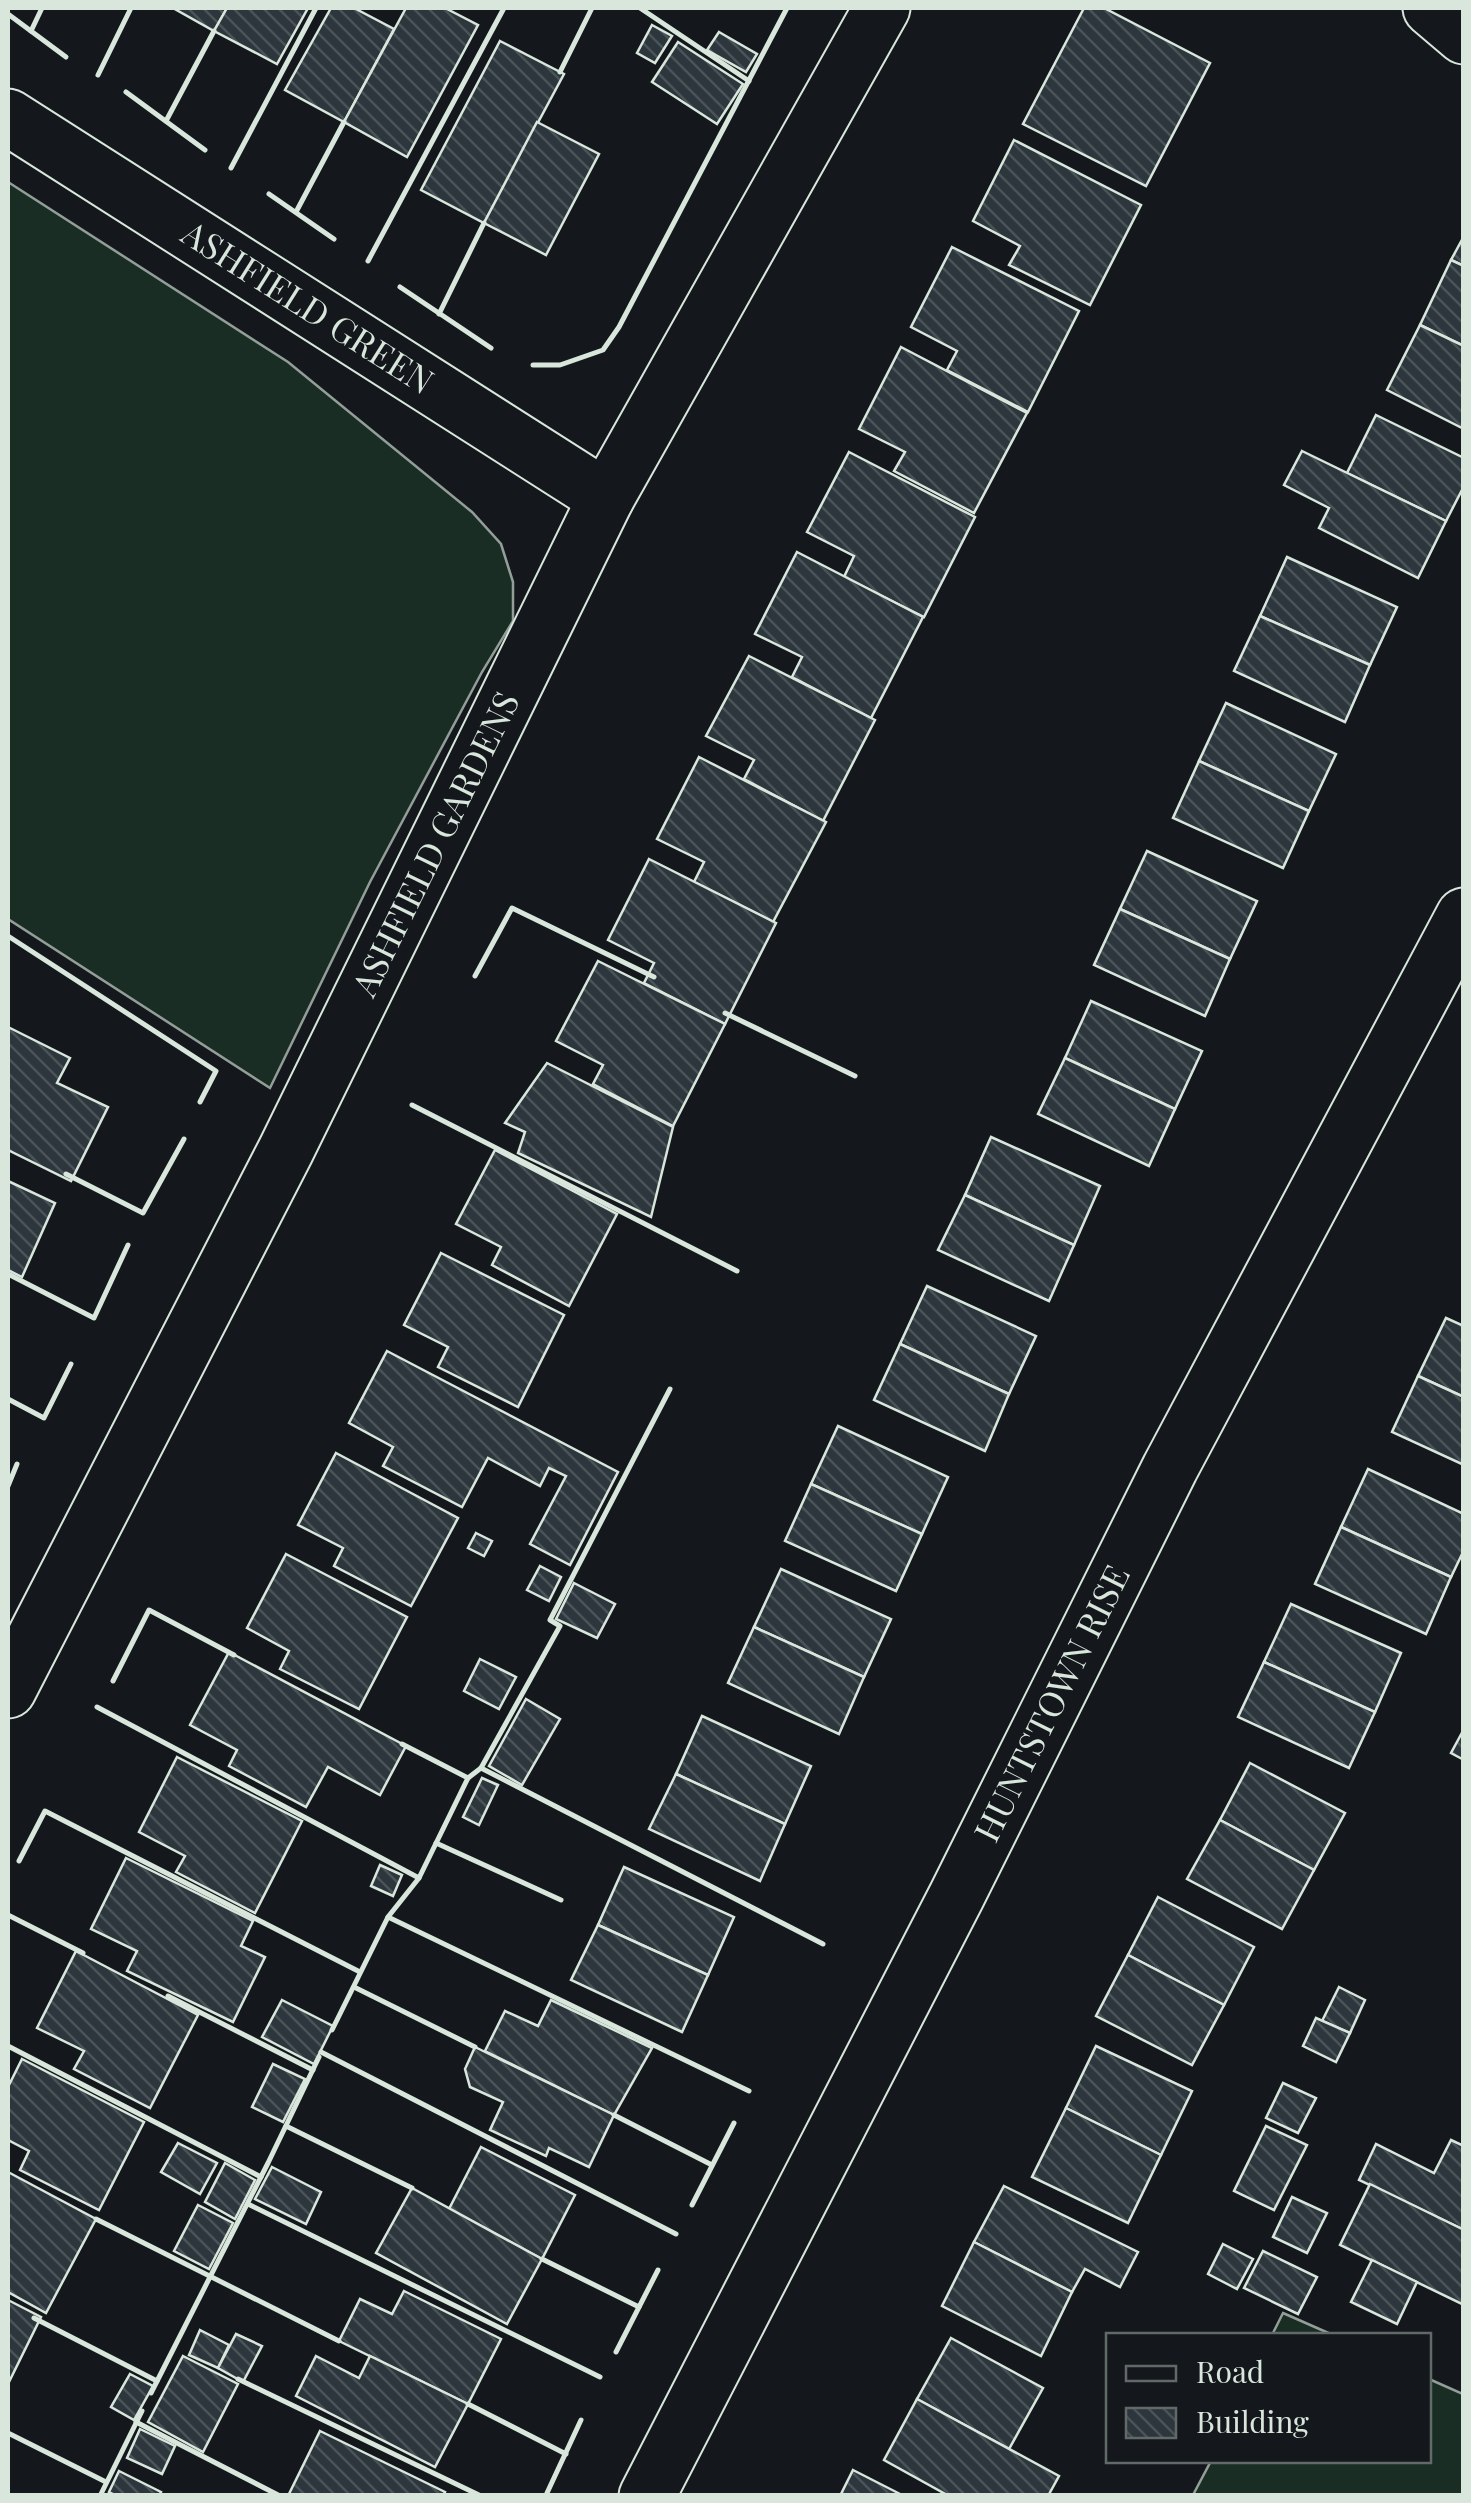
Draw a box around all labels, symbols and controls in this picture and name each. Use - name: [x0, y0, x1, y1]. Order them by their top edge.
- street label: ASHFIELD GREEN: [173, 207, 444, 403]
- street label: ASHFIELD GARDENS: [339, 683, 528, 1004]
- street label: HUNTSTOWN RISE: [962, 1557, 1139, 1849]
- legend: [1106, 2333, 1431, 2463]
- text: Road: [1196, 2351, 1264, 2391]
- text: Building: [1196, 2401, 1309, 2441]

